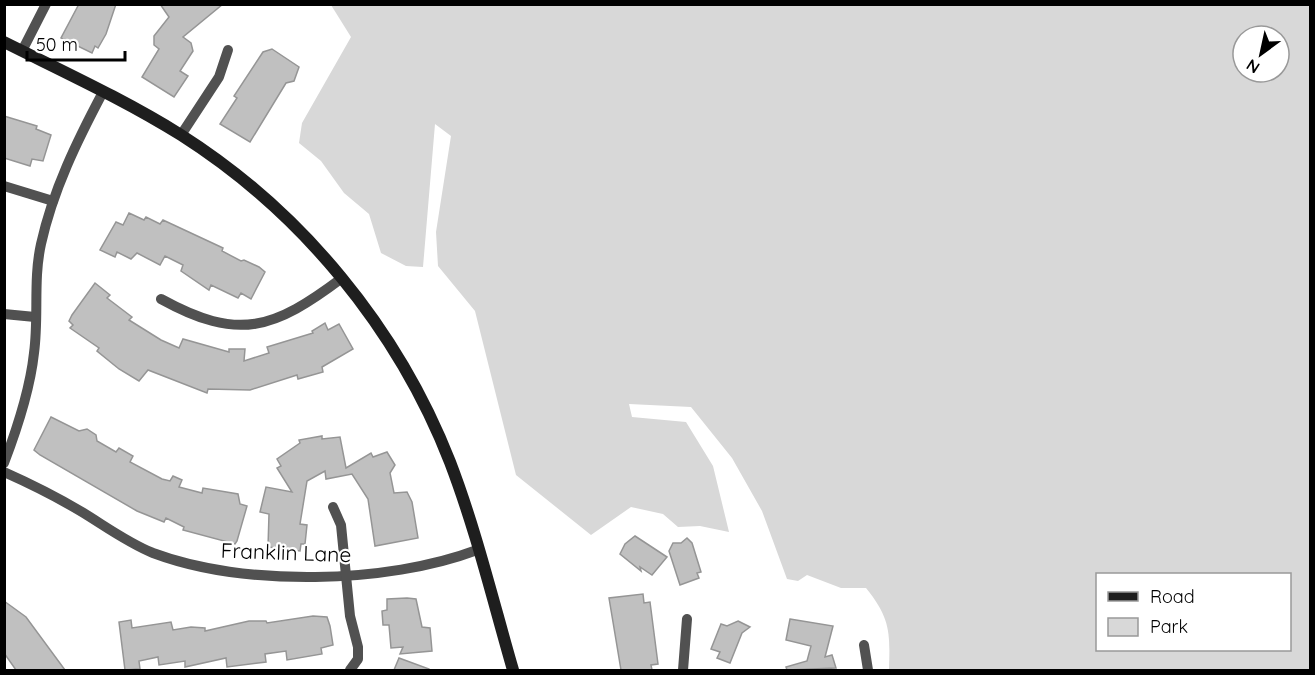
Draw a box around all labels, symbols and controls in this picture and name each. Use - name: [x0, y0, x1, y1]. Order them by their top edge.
- scale bar: [27, 24, 124, 62]
- north arrow: [1231, 24, 1291, 84]
- text: 50 m: [36, 33, 78, 56]
- text: N: [1242, 55, 1263, 78]
- street label: Franklin Lane: [220, 537, 352, 567]
- legend: [1096, 573, 1291, 651]
- text: Road: [1150, 585, 1195, 608]
- text: Park: [1150, 615, 1188, 638]

